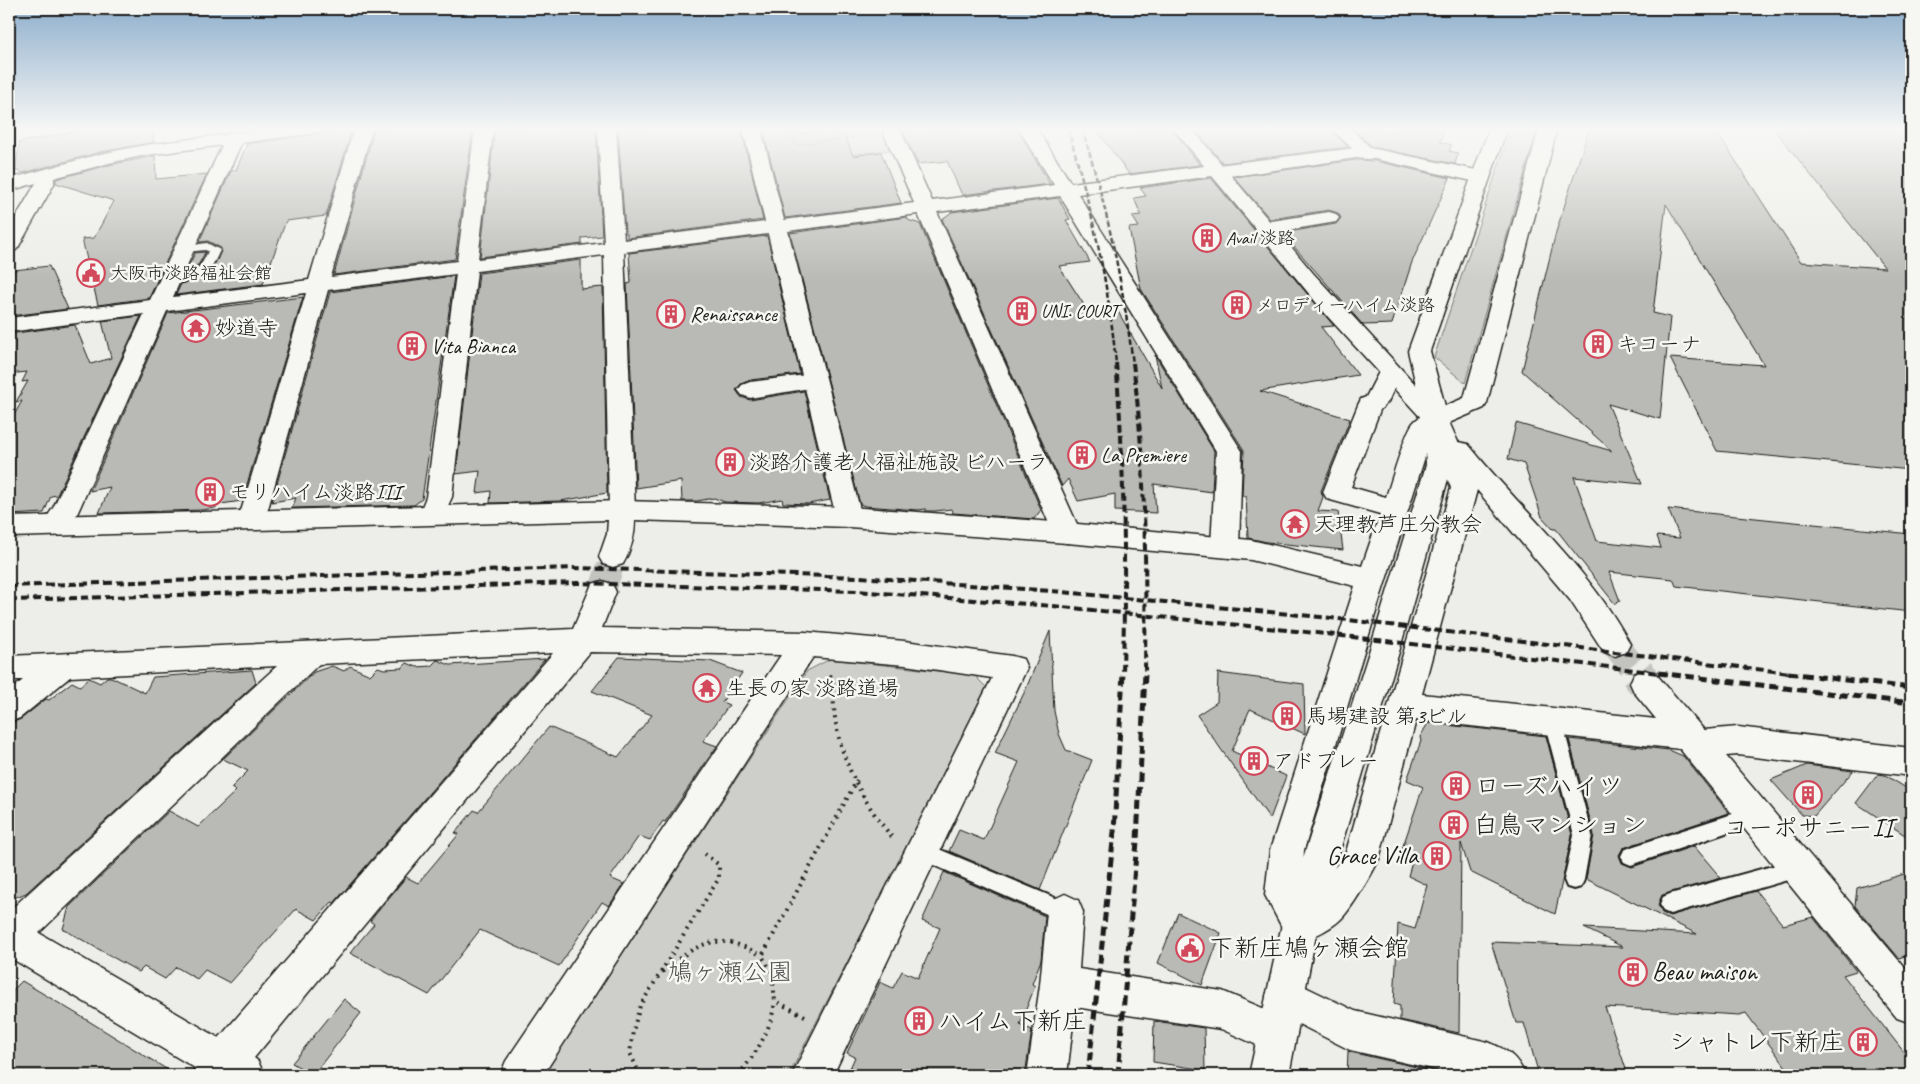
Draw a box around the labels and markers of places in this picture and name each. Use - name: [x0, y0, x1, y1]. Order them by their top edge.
- building icon: Avail 淡路: [1192, 223, 1222, 253]
- place label: Avail 淡路: [1226, 227, 1295, 249]
- public building icon: 大阪市淡路福祉会館: [76, 258, 106, 288]
- place label: 大阪市淡路福祉会館: [110, 262, 272, 284]
- building icon: メロディーハイム淡路: [1222, 290, 1252, 320]
- place label: メロディーハイム淡路: [1256, 294, 1435, 316]
- building icon: UNI. COURT: [1007, 296, 1037, 326]
- building icon: Renaissance: [656, 299, 686, 329]
- place label: UNI. COURT: [1041, 300, 1123, 322]
- place label: Renaissance: [690, 301, 778, 327]
- temple icon: 妙道寺: [181, 313, 211, 343]
- place label: 妙道寺: [215, 315, 278, 341]
- building icon: キコーナ: [1583, 329, 1613, 359]
- building icon: Vita Bianca: [397, 331, 427, 361]
- place label: キコーナ: [1617, 331, 1701, 357]
- place label: Vita Bianca: [431, 333, 517, 359]
- building icon: La Premiere: [1067, 440, 1097, 470]
- place label: La Premiere: [1101, 442, 1187, 468]
- building icon: 淡路介護老人福祉施設 ビハーラ: [715, 447, 745, 477]
- place label: 淡路介護老人福祉施設 ビハーラ: [749, 449, 1048, 475]
- building icon: モリハイム淡路III: [195, 477, 225, 507]
- place label: モリハイム淡路III: [229, 479, 405, 505]
- temple icon: 天理教芦庄分教会: [1280, 509, 1310, 539]
- place label: 天理教芦庄分教会: [1314, 511, 1482, 537]
- temple icon: 生長の家 淡路道場: [692, 673, 722, 703]
- place label: 生長の家 淡路道場: [726, 675, 899, 701]
- building icon: 馬場建設 第3ビル: [1272, 701, 1302, 731]
- place label: 馬場建設 第3ビル: [1306, 703, 1467, 729]
- building icon: アドプレー: [1239, 746, 1269, 776]
- place label: アドプレー: [1273, 748, 1379, 774]
- place label: ローズハイツ: [1475, 770, 1623, 802]
- building icon: ローズハイツ: [1441, 771, 1471, 801]
- building icon: コーポサニーII: [1793, 780, 1823, 810]
- place label: 白鳥マンション: [1473, 809, 1647, 841]
- building icon: 白鳥マンション: [1439, 810, 1469, 840]
- place label: コーポサニーII: [1723, 812, 1898, 844]
- place label: Grace Villa: [1327, 840, 1420, 872]
- building icon: Grace Villa: [1422, 841, 1452, 871]
- place label: 下新庄鳩ヶ瀬会館: [1209, 932, 1409, 964]
- public building icon: 下新庄鳩ヶ瀬会館: [1175, 933, 1205, 963]
- place label: Beau maison: [1652, 956, 1758, 988]
- building icon: Beau maison: [1618, 957, 1648, 987]
- place label: ハイム下新庄: [938, 1005, 1087, 1037]
- building icon: ハイム下新庄: [904, 1006, 934, 1036]
- place label: シャトレ下新庄: [1669, 1026, 1844, 1058]
- building icon: シャトレ下新庄: [1848, 1027, 1878, 1057]

